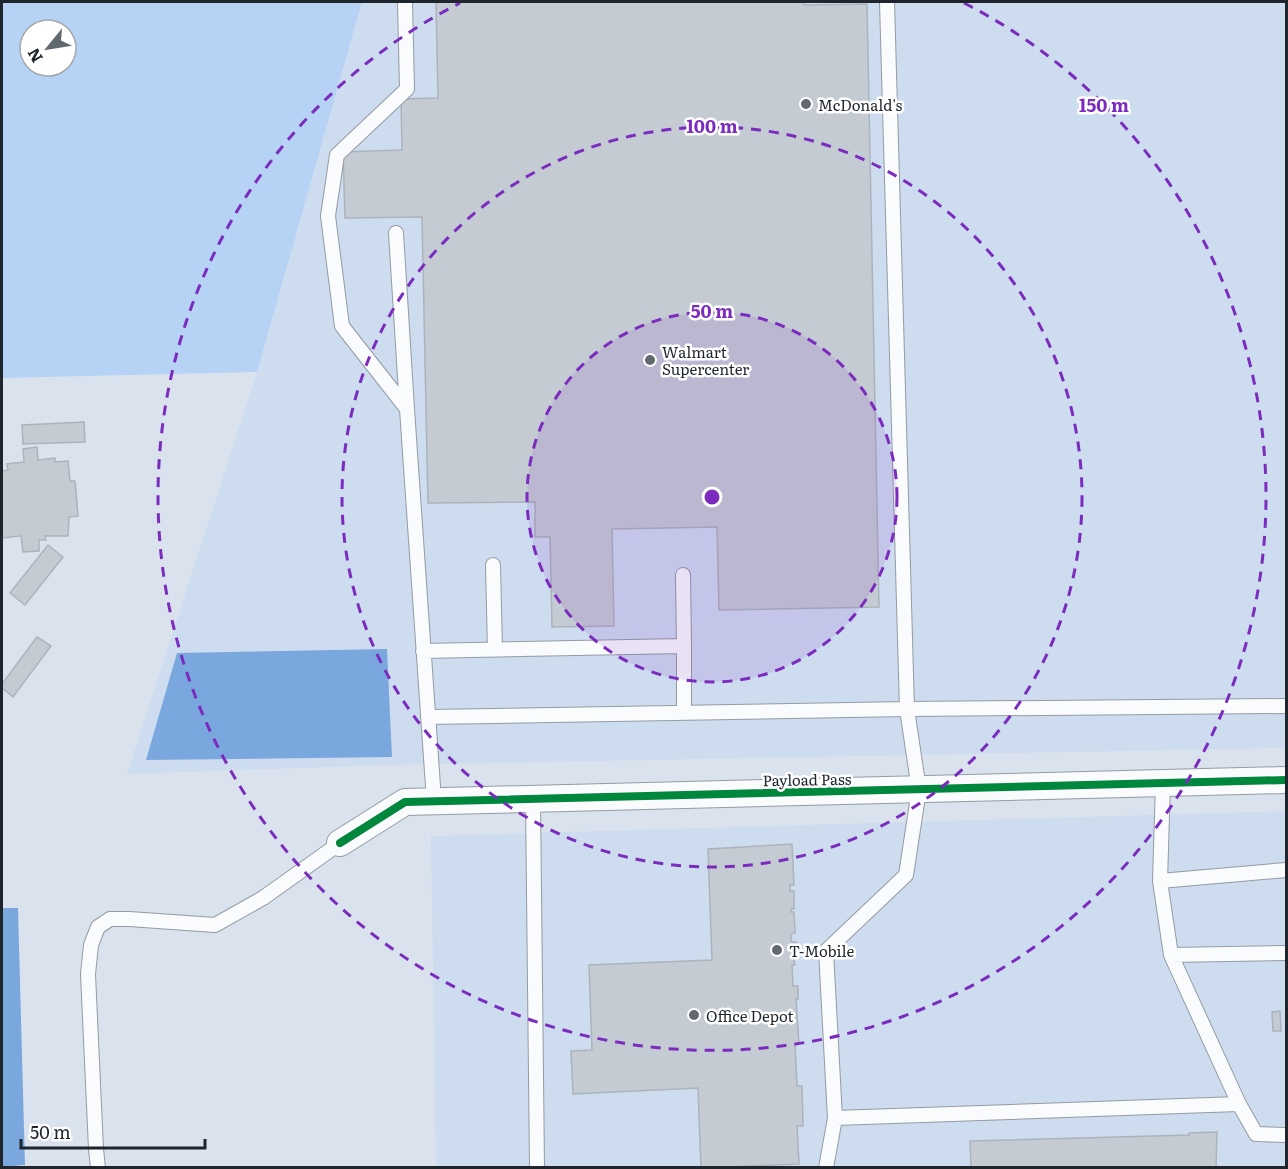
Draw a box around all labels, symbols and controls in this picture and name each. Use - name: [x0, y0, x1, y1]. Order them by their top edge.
- north arrow: [18, 18, 78, 78]
- text: N: [20, 44, 48, 68]
- text: 150 m: [1079, 91, 1129, 118]
- place label: McDonald's: [818, 93, 902, 116]
- marker: McDonald's: [799, 97, 813, 111]
- text: 100 m: [686, 112, 738, 139]
- text: 50 m: [691, 297, 733, 324]
- place label: Walmart Supercenter: [662, 340, 749, 380]
- marker: Walmart Supercenter: [643, 353, 657, 367]
- centre of rings: [702, 487, 722, 507]
- street label: Payload Pass: [762, 767, 852, 791]
- place label: T-Mobile: [789, 939, 854, 962]
- marker: T-Mobile: [770, 943, 784, 957]
- place label: Office Depot: [706, 1004, 794, 1027]
- marker: Office Depot: [687, 1008, 701, 1022]
- scale bar: [21, 1112, 206, 1150]
- text: 50 m: [30, 1118, 71, 1145]

